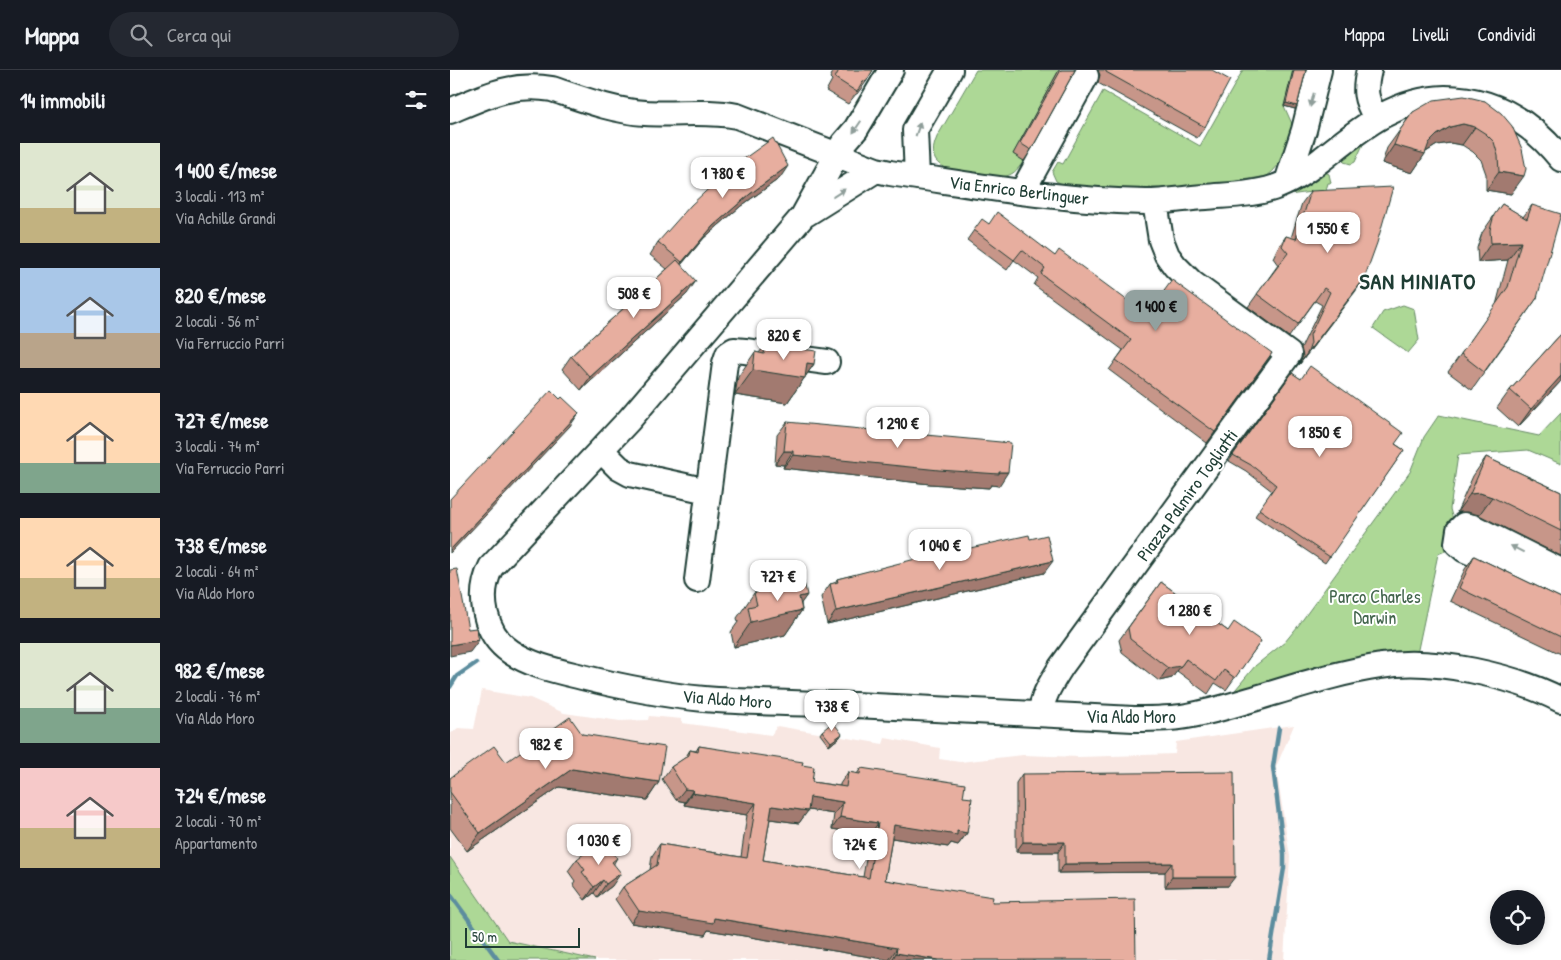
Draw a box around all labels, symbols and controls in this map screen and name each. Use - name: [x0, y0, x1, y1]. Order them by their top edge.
- search box: [109, 12, 459, 57]
- text: Mappa: [25, 19, 79, 51]
- icon: search: [127, 21, 155, 49]
- text: Cerca qui: [167, 22, 232, 48]
- text: Mappa: [1344, 22, 1385, 47]
- text: Livelli: [1413, 22, 1449, 47]
- text: Condividi: [1477, 22, 1536, 47]
- text: 14 immobili: [20, 86, 106, 115]
- icon: filters: [402, 86, 430, 114]
- one-way arrow: [1308, 92, 1316, 107]
- one-way arrow: [852, 120, 862, 134]
- one-way arrow: [915, 121, 923, 136]
- text: 1 400 €/mese: [175, 156, 277, 185]
- pin: 1 780 €: [677, 156, 769, 199]
- text: 1 780 €: [702, 162, 744, 184]
- icon: home: [60, 163, 120, 223]
- street label: Via Enrico Berlinguer: [948, 169, 1090, 211]
- text: 3 locali · 113 m²: [175, 185, 264, 207]
- one-way arrow: [832, 188, 846, 197]
- text: Via Achille Grandi: [175, 207, 276, 229]
- pin: 1 550 €: [1282, 212, 1374, 254]
- text: 1 550 €: [1307, 217, 1349, 239]
- district label: SAN MINIATO: [1360, 266, 1477, 296]
- pin: 508 €: [599, 276, 669, 319]
- text: 820 €/mese: [175, 281, 266, 310]
- text: 508 €: [618, 282, 650, 304]
- icon: home: [60, 288, 120, 348]
- pin: 1 400 €: [1110, 290, 1202, 332]
- text: 1 400 €: [1135, 295, 1177, 317]
- text: 2 locali · 56 m²: [175, 310, 259, 332]
- pin: 820 €: [749, 318, 819, 361]
- text: 820 €: [768, 324, 800, 346]
- text: Via Ferruccio Parri: [175, 332, 285, 354]
- text: 727 €/mese: [175, 406, 269, 435]
- pin: 1 290 €: [852, 406, 944, 449]
- text: 1 290 €: [877, 412, 919, 434]
- icon: home: [60, 413, 120, 473]
- pin: 1 850 €: [1274, 416, 1366, 458]
- text: 1 850 €: [1299, 421, 1341, 443]
- street label: Piazza Palmiro Togliatti: [1131, 424, 1243, 566]
- text: 3 locali · 74 m²: [175, 435, 260, 457]
- text: Via Ferruccio Parri: [175, 457, 285, 479]
- pin: 1 040 €: [894, 528, 986, 571]
- text: 738 €/mese: [175, 531, 267, 560]
- text: 1 040 €: [919, 534, 961, 556]
- icon: home: [60, 538, 120, 598]
- one-way arrow: [1510, 545, 1525, 554]
- text: 2 locali · 64 m²: [175, 560, 258, 582]
- pin: 727 €: [743, 560, 813, 602]
- text: 727 €: [761, 565, 795, 587]
- text: Via Aldo Moro: [175, 582, 255, 604]
- park label: Parco Charles Darwin: [1329, 584, 1421, 630]
- pin: 1 280 €: [1144, 594, 1236, 636]
- text: 1 280 €: [1169, 599, 1211, 621]
- text: 982 €/mese: [175, 656, 265, 685]
- icon: home: [60, 663, 120, 723]
- street label: Via Aldo Moro: [681, 683, 773, 715]
- text: 2 locali · 76 m²: [175, 685, 260, 707]
- pin: 738 €: [797, 690, 867, 732]
- text: 738 €: [815, 695, 849, 717]
- street label: Via Aldo Moro: [1086, 704, 1176, 729]
- text: Via Aldo Moro: [175, 707, 255, 729]
- pin: 982 €: [511, 728, 581, 770]
- text: 982 €: [530, 733, 562, 755]
- text: 724 €/mese: [175, 781, 266, 810]
- icon: home: [60, 788, 120, 848]
- text: 2 locali · 70 m²: [175, 810, 261, 832]
- pin: 1 030 €: [553, 824, 645, 866]
- pin: 724 €: [825, 828, 895, 870]
- text: 1 030 €: [578, 829, 620, 851]
- text: Appartamento: [175, 832, 257, 854]
- text: 724 €: [844, 833, 876, 855]
- map controls: [1490, 890, 1545, 945]
- button: locate: [1490, 890, 1545, 945]
- scale bar: [465, 925, 580, 948]
- text: 50 m: [472, 927, 497, 946]

